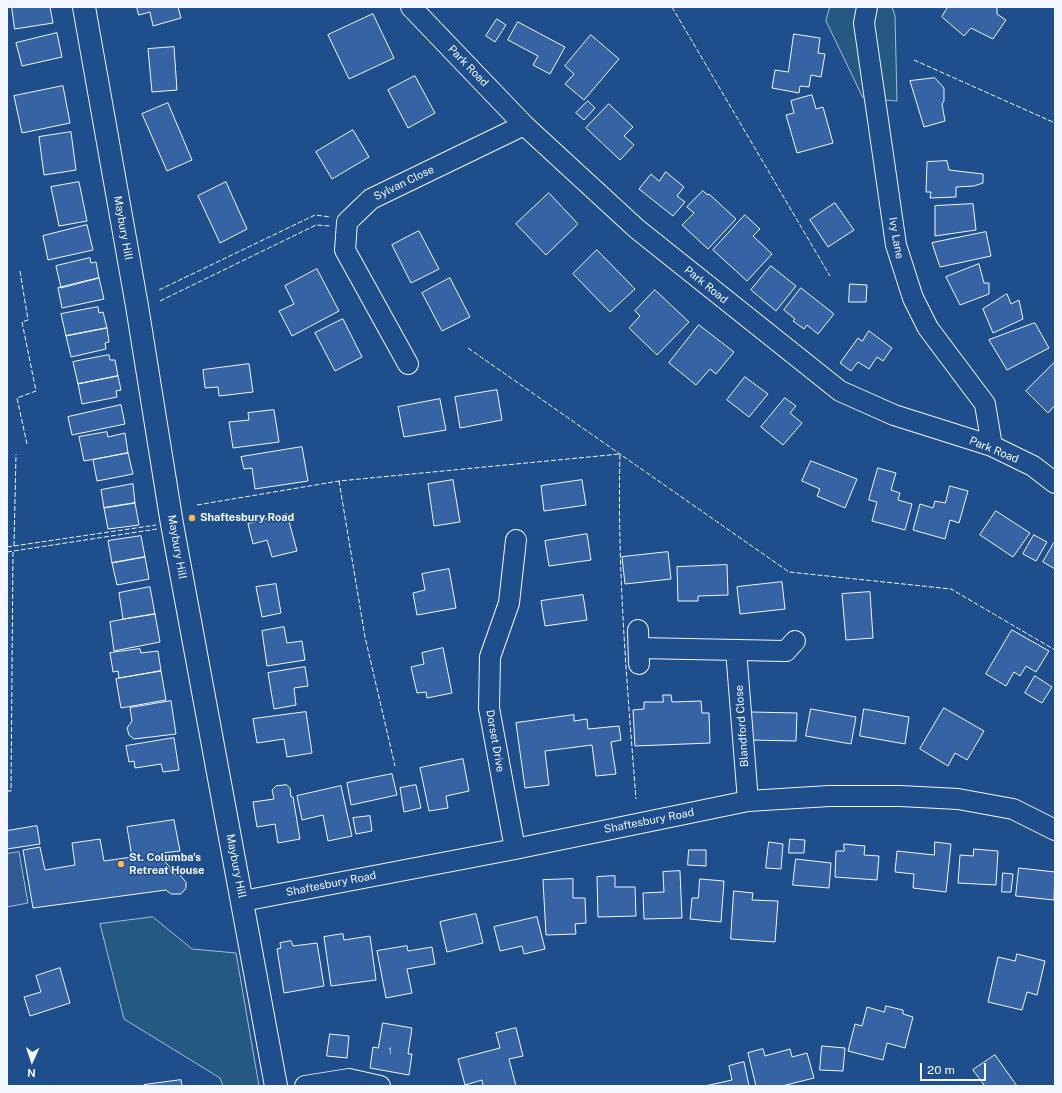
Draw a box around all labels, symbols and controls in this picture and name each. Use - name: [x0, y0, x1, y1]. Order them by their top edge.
- street label: Park Road: [445, 43, 491, 89]
- street label: Sylvan Close: [372, 163, 436, 203]
- street label: Maybury Hill: [111, 195, 135, 261]
- street label: Ivy Lane: [886, 216, 906, 260]
- street label: Park Road: [682, 263, 730, 307]
- street label: Park Road: [967, 434, 1021, 466]
- place label: Shaftesbury Road: [200, 511, 294, 525]
- marker: Shaftesbury Road: [187, 513, 197, 523]
- street label: Maybury Hill: [165, 514, 189, 580]
- street label: Blandford Close: [733, 685, 751, 767]
- street label: Dorset Drive: [483, 709, 507, 773]
- street label: Shaftesbury Road: [603, 806, 695, 836]
- street label: Maybury Hill: [223, 833, 249, 899]
- place label: St. Columba's Retreat House: [129, 851, 204, 877]
- marker: St. Columba's Retreat House: [116, 859, 126, 869]
- street label: Shaftesbury Road: [285, 869, 377, 899]
- north arrow: [12, 1041, 52, 1081]
- house number: 1: [388, 1046, 392, 1056]
- scale bar: [922, 1055, 988, 1081]
- text: 20 m: [927, 1063, 955, 1077]
- text: N: [27, 1067, 36, 1079]

